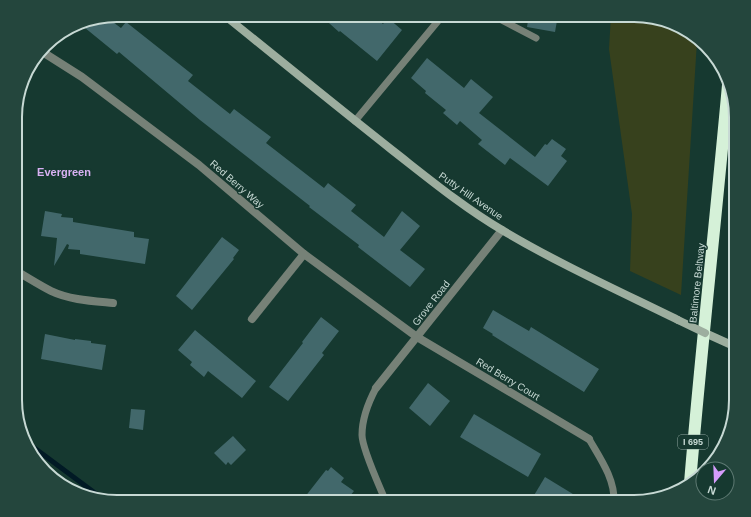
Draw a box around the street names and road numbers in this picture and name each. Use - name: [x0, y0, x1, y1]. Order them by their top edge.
- street label: Red Berry Way: [208, 158, 266, 210]
- street label: Putty Hill Avenue: [437, 170, 505, 222]
- street label: Baltimore Beltway: [687, 243, 707, 323]
- street label: Grove Road: [410, 278, 452, 328]
- street label: Red Berry Court: [474, 356, 542, 402]
- road number: I 695: [678, 435, 708, 449]

